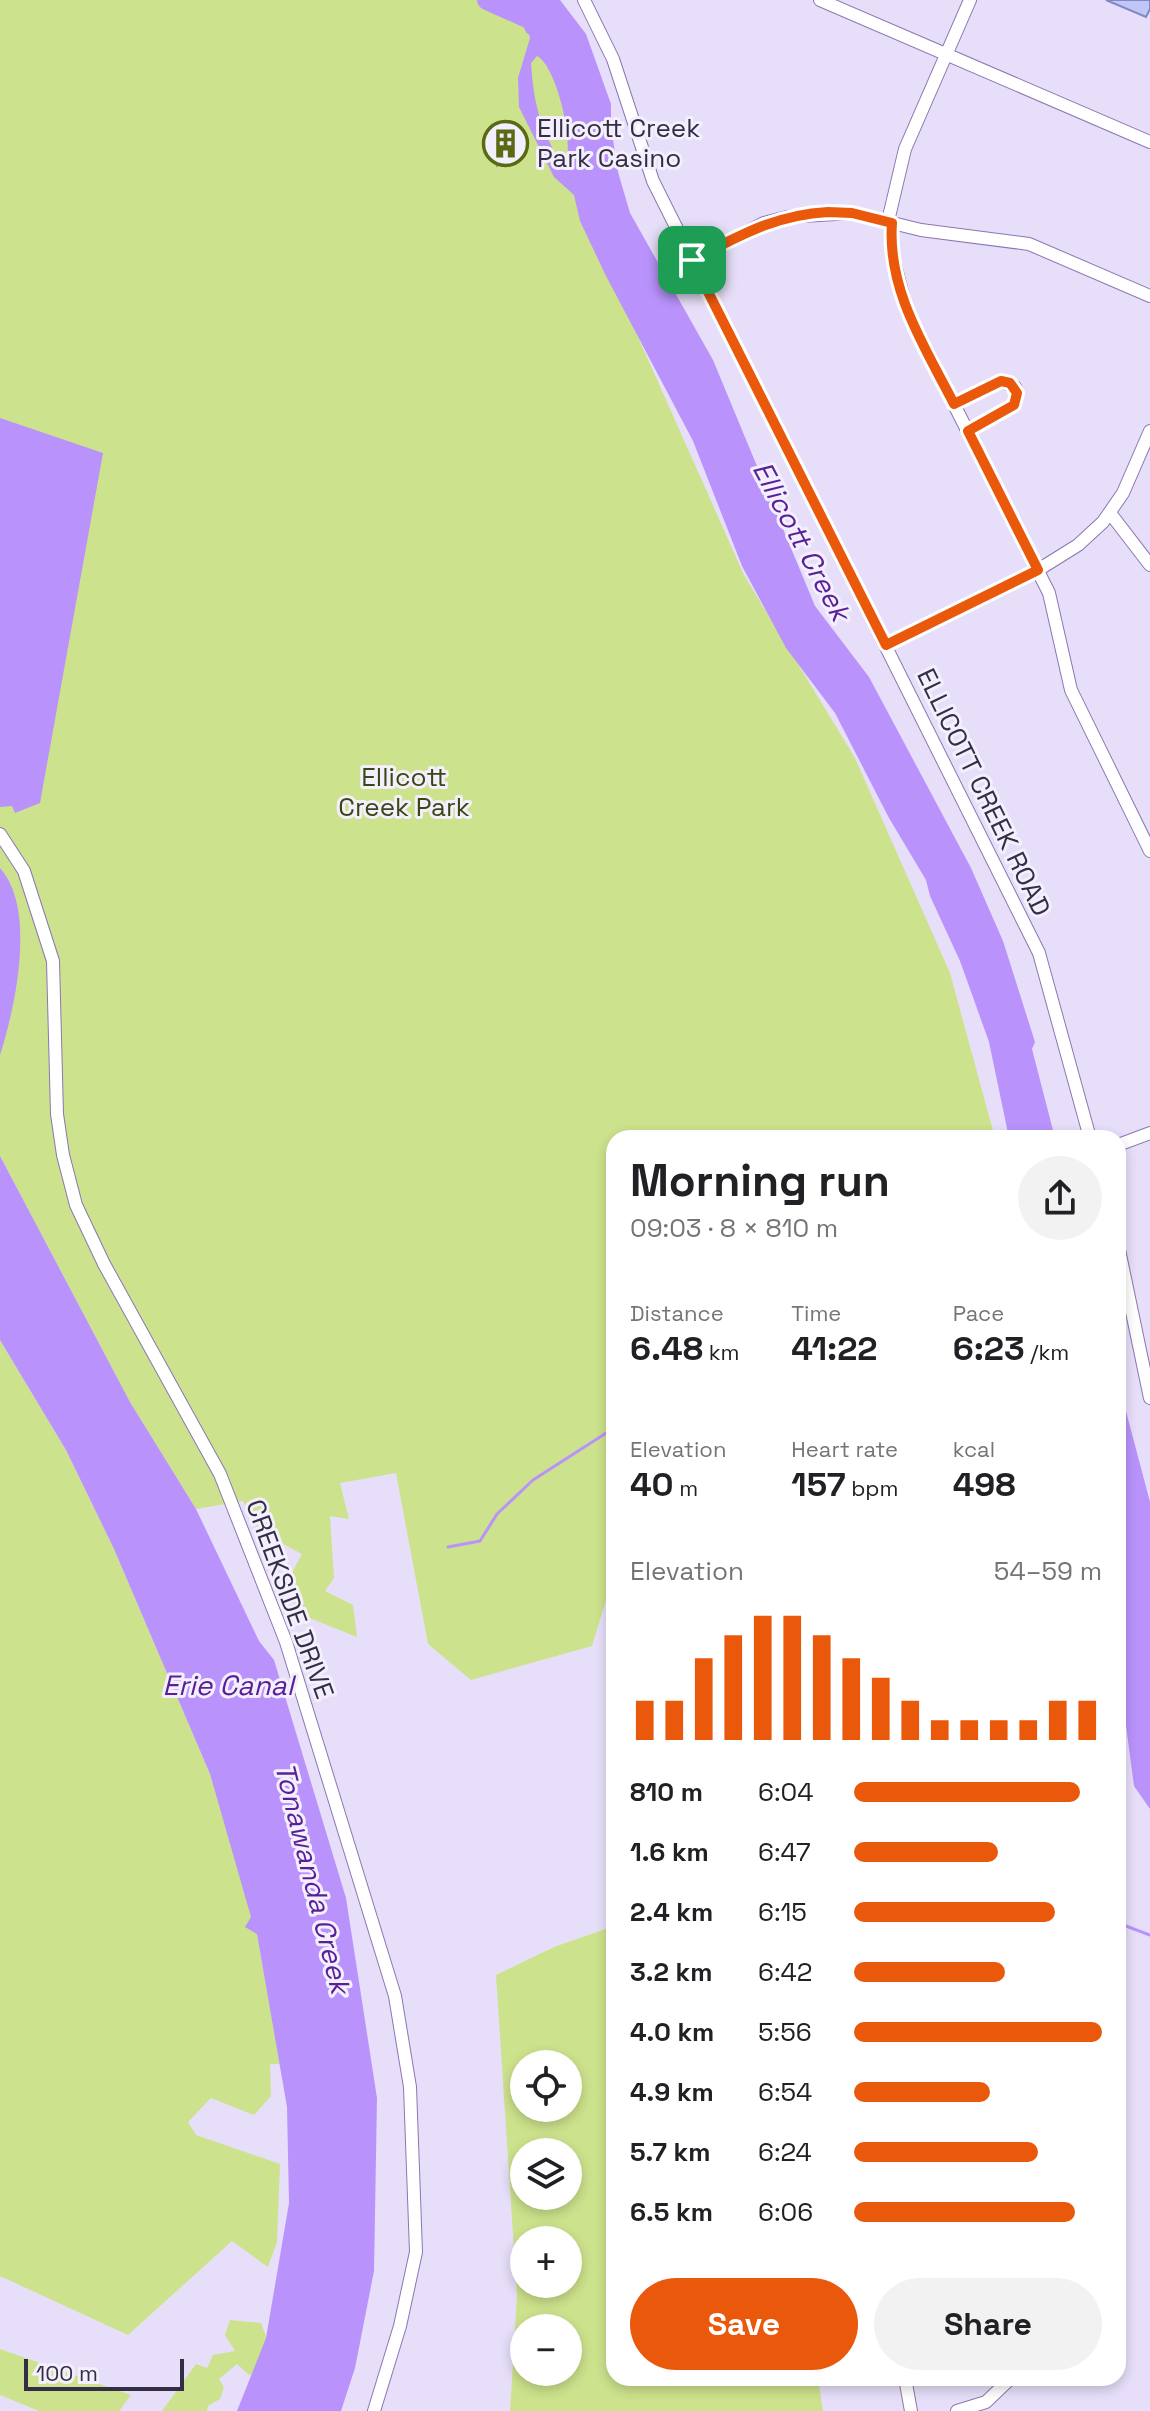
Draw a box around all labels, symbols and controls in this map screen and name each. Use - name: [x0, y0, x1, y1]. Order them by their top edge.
- place label: Ellicott Creek Park Casino: [537, 111, 700, 175]
- building icon: Ellicott Creek Park Casino: [482, 119, 530, 167]
- pin: [658, 226, 726, 294]
- icon: arrive: [670, 238, 714, 282]
- water label: Ellicott Creek: [745, 455, 861, 630]
- street label: ELLICOTT CREEK ROAD: [909, 663, 1059, 921]
- park label: Ellicott Creek Park: [338, 760, 470, 824]
- text: Morning run: [630, 1153, 890, 1209]
- button: share: [1018, 1156, 1102, 1240]
- text: 09:03 · 8 × 810 m: [630, 1211, 838, 1245]
- text: Distance: [630, 1299, 724, 1327]
- text: Time: [791, 1299, 841, 1327]
- text: Pace: [953, 1299, 1004, 1327]
- text: 6.48: [630, 1327, 703, 1370]
- text: 41:22: [791, 1327, 878, 1370]
- text: 6:23: [953, 1327, 1025, 1370]
- text: km: [703, 1338, 740, 1366]
- text: /km: [1025, 1338, 1069, 1366]
- text: Elevation: [630, 1435, 726, 1463]
- text: Heart rate: [791, 1435, 898, 1463]
- text: kcal: [953, 1435, 995, 1463]
- text: 40: [630, 1463, 674, 1506]
- text: 157: [791, 1463, 846, 1506]
- text: 498: [953, 1463, 1016, 1506]
- text: m: [674, 1474, 698, 1502]
- text: bpm: [846, 1474, 898, 1502]
- street label: CREEKSIDE DRIVE: [238, 1495, 342, 1703]
- text: Elevation: [630, 1554, 744, 1588]
- text: 54–59 m: [994, 1554, 1102, 1588]
- water label: Erie Canal: [162, 1667, 297, 1703]
- water label: Tonawanda Creek: [267, 1759, 360, 2000]
- text: 810 m: [630, 1775, 703, 1809]
- text: 6:04: [758, 1775, 813, 1809]
- text: 1.6 km: [630, 1835, 709, 1869]
- text: 6:47: [758, 1835, 811, 1869]
- text: 2.4 km: [630, 1895, 713, 1929]
- text: 6:15: [758, 1895, 807, 1929]
- text: 3.2 km: [630, 1955, 712, 1989]
- text: 6:42: [758, 1955, 812, 1989]
- text: 4.0 km: [630, 2015, 714, 2049]
- text: 5:56: [758, 2015, 812, 2049]
- map controls: [510, 2050, 582, 2386]
- button: locate: [510, 2050, 582, 2122]
- text: 4.9 km: [630, 2075, 714, 2109]
- text: 6:54: [758, 2075, 812, 2109]
- text: 5.7 km: [630, 2135, 710, 2169]
- text: 6:24: [758, 2135, 812, 2169]
- button: layers: [510, 2138, 582, 2210]
- text: 6.5 km: [630, 2195, 713, 2229]
- text: 6:06: [758, 2195, 813, 2229]
- button: +: [510, 2226, 582, 2298]
- button: Save: [630, 2278, 858, 2370]
- button: Share: [874, 2278, 1102, 2370]
- button: −: [510, 2314, 582, 2386]
- scale bar: [24, 2355, 184, 2391]
- text: 100 m: [36, 2359, 98, 2387]

